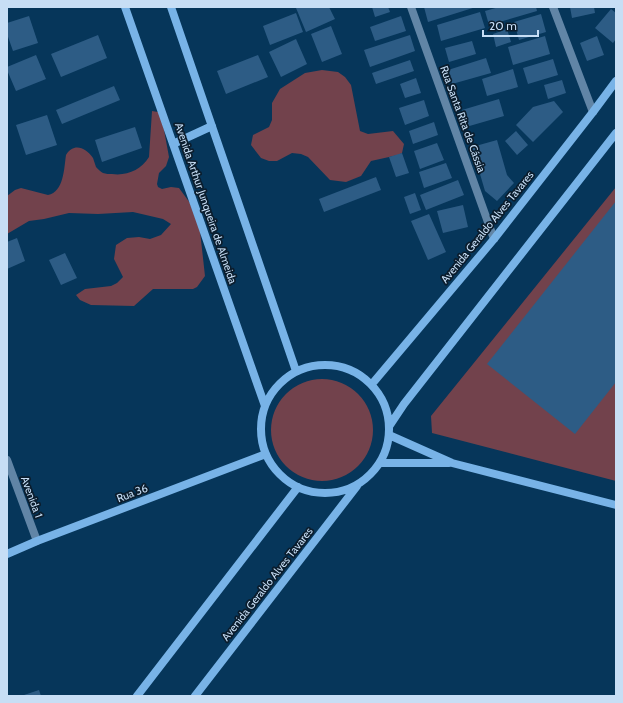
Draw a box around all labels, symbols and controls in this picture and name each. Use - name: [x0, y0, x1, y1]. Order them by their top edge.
- scale bar: [483, 12, 538, 38]
- text: 20 m: [489, 18, 517, 33]
- street label: Rua Santa Rita de Cássia: [437, 64, 489, 175]
- street label: Avenida Arthur Junqueira de Almeida: [172, 121, 240, 286]
- street label: Avenida Geraldo Alves Tavares: [437, 168, 537, 286]
- street label: Avenida 1: [18, 474, 46, 520]
- street label: Rua 36: [114, 481, 150, 505]
- street label: Avenida Geraldo Alves Tavares: [218, 524, 316, 644]

